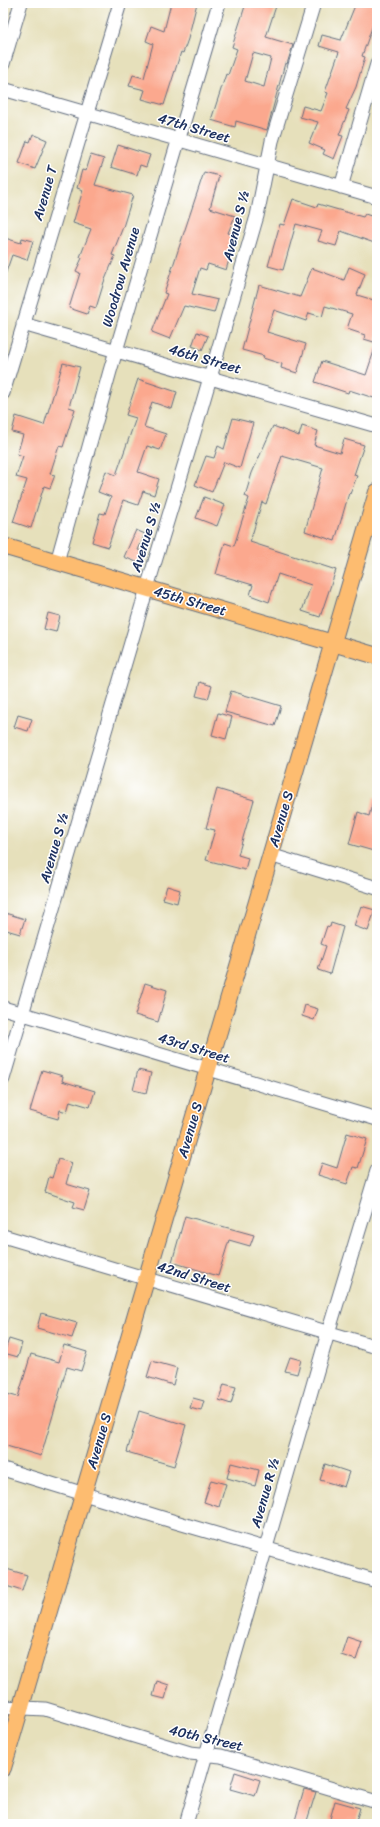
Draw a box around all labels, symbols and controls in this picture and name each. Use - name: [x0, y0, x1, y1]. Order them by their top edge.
- street label: 47th Street: [155, 106, 233, 150]
- street label: Avenue T: [25, 161, 65, 224]
- street label: Avenue S ½: [215, 188, 257, 265]
- street label: Woodrow Avenue: [95, 224, 147, 330]
- street label: 46th Street: [166, 337, 244, 381]
- street label: Avenue S ½: [123, 499, 168, 576]
- street label: 45th Street: [150, 579, 230, 623]
- street label: Avenue S: [261, 788, 301, 851]
- street label: Avenue S ½: [32, 810, 76, 887]
- street label: 43rd Street: [155, 1025, 233, 1071]
- street label: Avenue S: [170, 1099, 210, 1162]
- street label: 42nd Street: [154, 1254, 234, 1300]
- street label: Avenue S: [79, 1410, 119, 1473]
- street label: Avenue R ½: [243, 1455, 287, 1532]
- street label: 40th Street: [166, 1717, 246, 1759]

